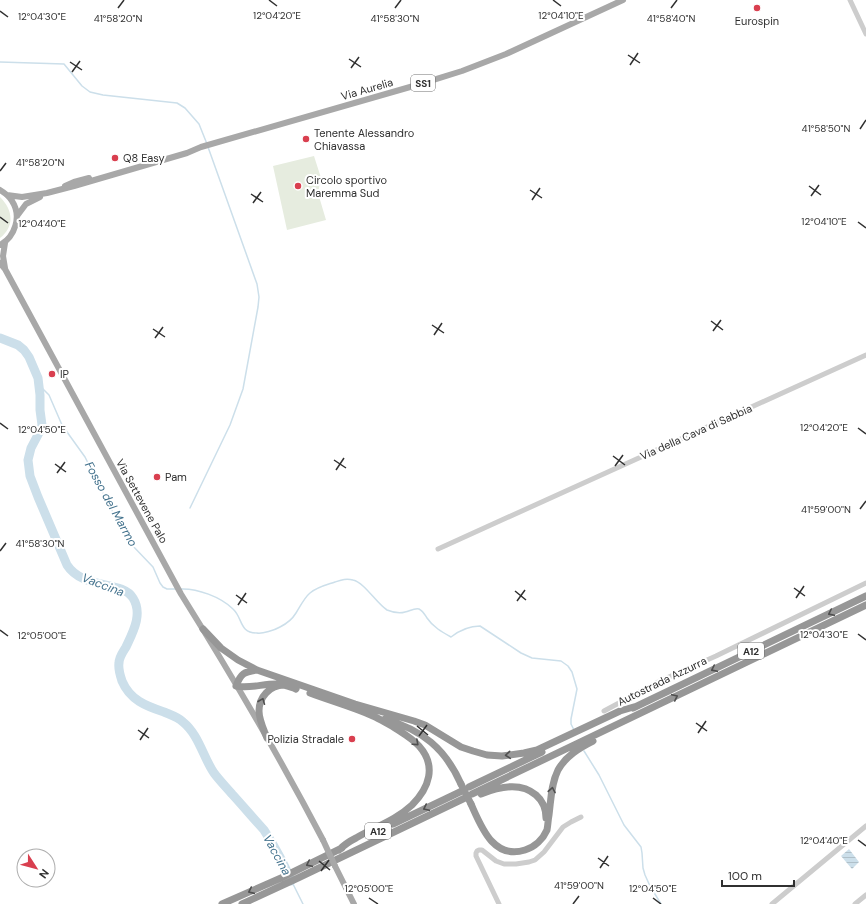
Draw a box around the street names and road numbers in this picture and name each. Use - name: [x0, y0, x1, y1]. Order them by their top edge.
- street label: Via Aurelia: [339, 75, 395, 103]
- road number: SS1: [411, 75, 435, 91]
- street label: Via della Cava di Sabbia: [638, 401, 754, 463]
- street label: Via Settevene Palo: [113, 456, 171, 546]
- road number: A12: [738, 643, 764, 659]
- street label: Autostrada Azzurra: [615, 653, 709, 709]
- road number: A12: [365, 823, 391, 839]

